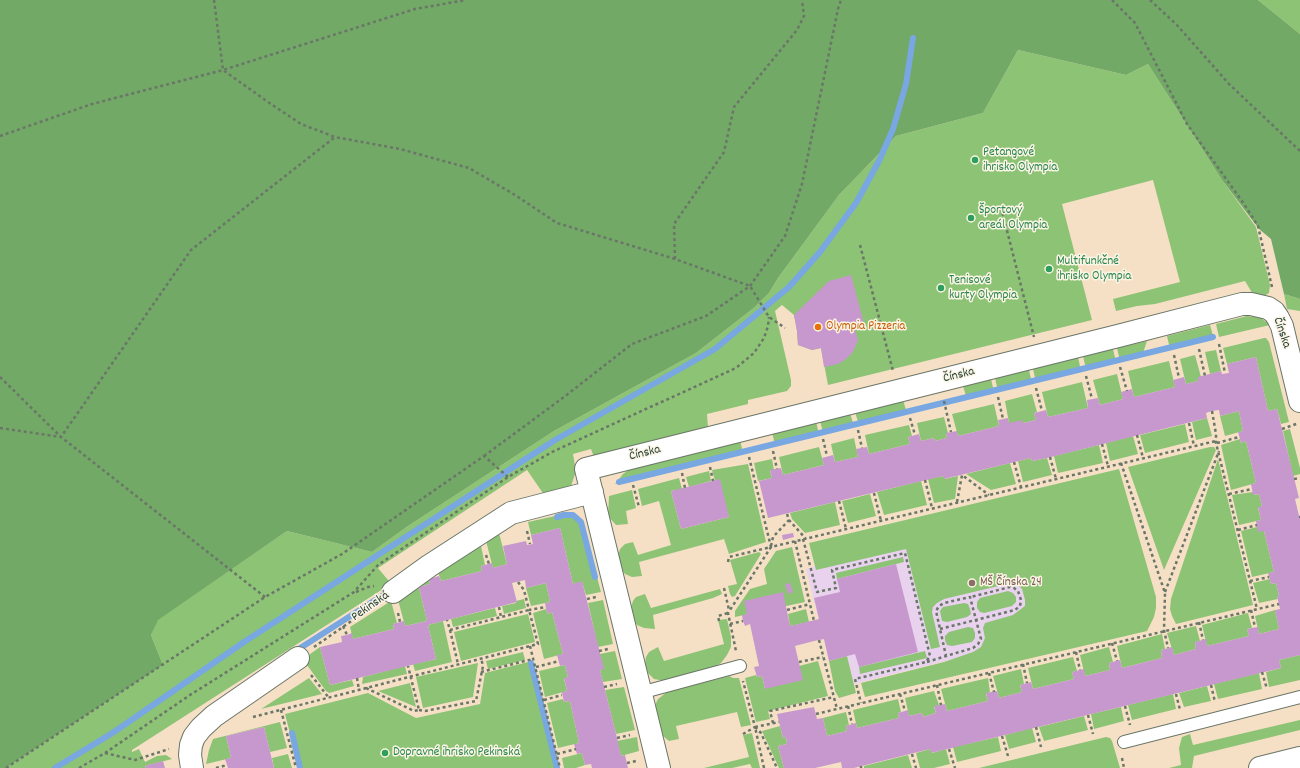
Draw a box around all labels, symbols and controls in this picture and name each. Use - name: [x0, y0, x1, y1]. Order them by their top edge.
- place label: Petangové ihrisko Olympia: [983, 145, 1057, 176]
- marker: Petangové ihrisko Olympia: [970, 155, 980, 165]
- place label: Športový areál Olympia: [979, 203, 1047, 234]
- marker: Športový areál Olympia: [966, 213, 976, 223]
- place label: Multifunkčné ihrisko Olympia: [1057, 254, 1131, 285]
- marker: Multifunkčné ihrisko Olympia: [1044, 264, 1054, 274]
- place label: Tenisové kurty Olympia: [949, 273, 1017, 304]
- marker: Tenisové kurty Olympia: [936, 283, 946, 293]
- street label: Čínska: [1268, 315, 1294, 351]
- place label: Olympia Pizzeria: [826, 319, 905, 335]
- marker: Olympia Pizzeria: [813, 322, 823, 332]
- street label: Čínska: [942, 365, 976, 387]
- street label: Čínska: [628, 443, 662, 465]
- place label: MŠ Čínska 24: [980, 575, 1042, 591]
- marker: MŠ Čínska 24: [967, 578, 977, 588]
- street label: Pekinská: [349, 588, 393, 626]
- place label: Dopravné ihrisko Pekinská: [393, 745, 520, 761]
- marker: Dopravné ihrisko Pekinská: [380, 748, 390, 758]

